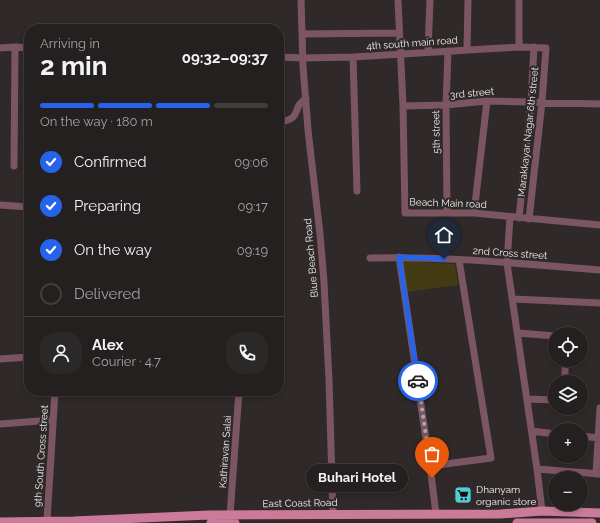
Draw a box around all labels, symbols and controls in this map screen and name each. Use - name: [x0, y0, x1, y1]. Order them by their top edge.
- street label: 4th south main road: [366, 34, 458, 52]
- text: Arriving in: [40, 36, 100, 51]
- text: 09:32–09:37: [182, 49, 268, 67]
- text: 2 min: [40, 51, 107, 81]
- street label: Marakkayar Nagar 6th street: [516, 66, 540, 197]
- street label: 3rd street: [450, 86, 495, 100]
- street label: 5th street: [430, 109, 442, 154]
- text: On the way · 180 m: [40, 114, 153, 129]
- icon: check: [40, 151, 62, 173]
- text: Confirmed: [74, 153, 147, 171]
- text: 09:06: [234, 155, 268, 170]
- icon: check: [40, 195, 62, 217]
- street label: Beach Main road: [409, 196, 487, 210]
- text: Preparing: [74, 197, 141, 215]
- text: 09:17: [238, 199, 268, 214]
- street label: Blue Beach Road: [302, 218, 320, 298]
- pin: [427, 218, 461, 259]
- icon: home: [433, 224, 455, 246]
- icon: check: [40, 239, 62, 261]
- text: On the way: [74, 241, 152, 259]
- text: 09:19: [237, 243, 268, 258]
- street label: 2nd Cross street: [472, 245, 548, 261]
- text: Delivered: [74, 285, 141, 303]
- map controls: [548, 327, 588, 511]
- button: locate: [548, 327, 588, 367]
- button: person: [40, 332, 82, 374]
- button: phone: [226, 332, 268, 374]
- text: Alex: [92, 336, 123, 354]
- text: Courier · 4.7: [92, 354, 161, 369]
- courier: [398, 361, 438, 401]
- icon: car: [407, 370, 429, 392]
- button: layers: [548, 375, 588, 415]
- street label: 9th South Cross street: [32, 404, 50, 507]
- street label: Kathiravan Salai: [217, 415, 233, 489]
- button: +: [548, 423, 588, 463]
- pin: [415, 437, 449, 478]
- icon: bag: [421, 443, 443, 465]
- callout: Buhari Hotel: [306, 464, 408, 492]
- text: Buhari Hotel: [318, 470, 396, 485]
- button: −: [548, 471, 588, 511]
- place label: Dhanyam organic store: [476, 484, 536, 507]
- supermarket icon: Dhanyam organic store: [453, 485, 473, 505]
- street label: East Coast Road: [262, 497, 338, 509]

